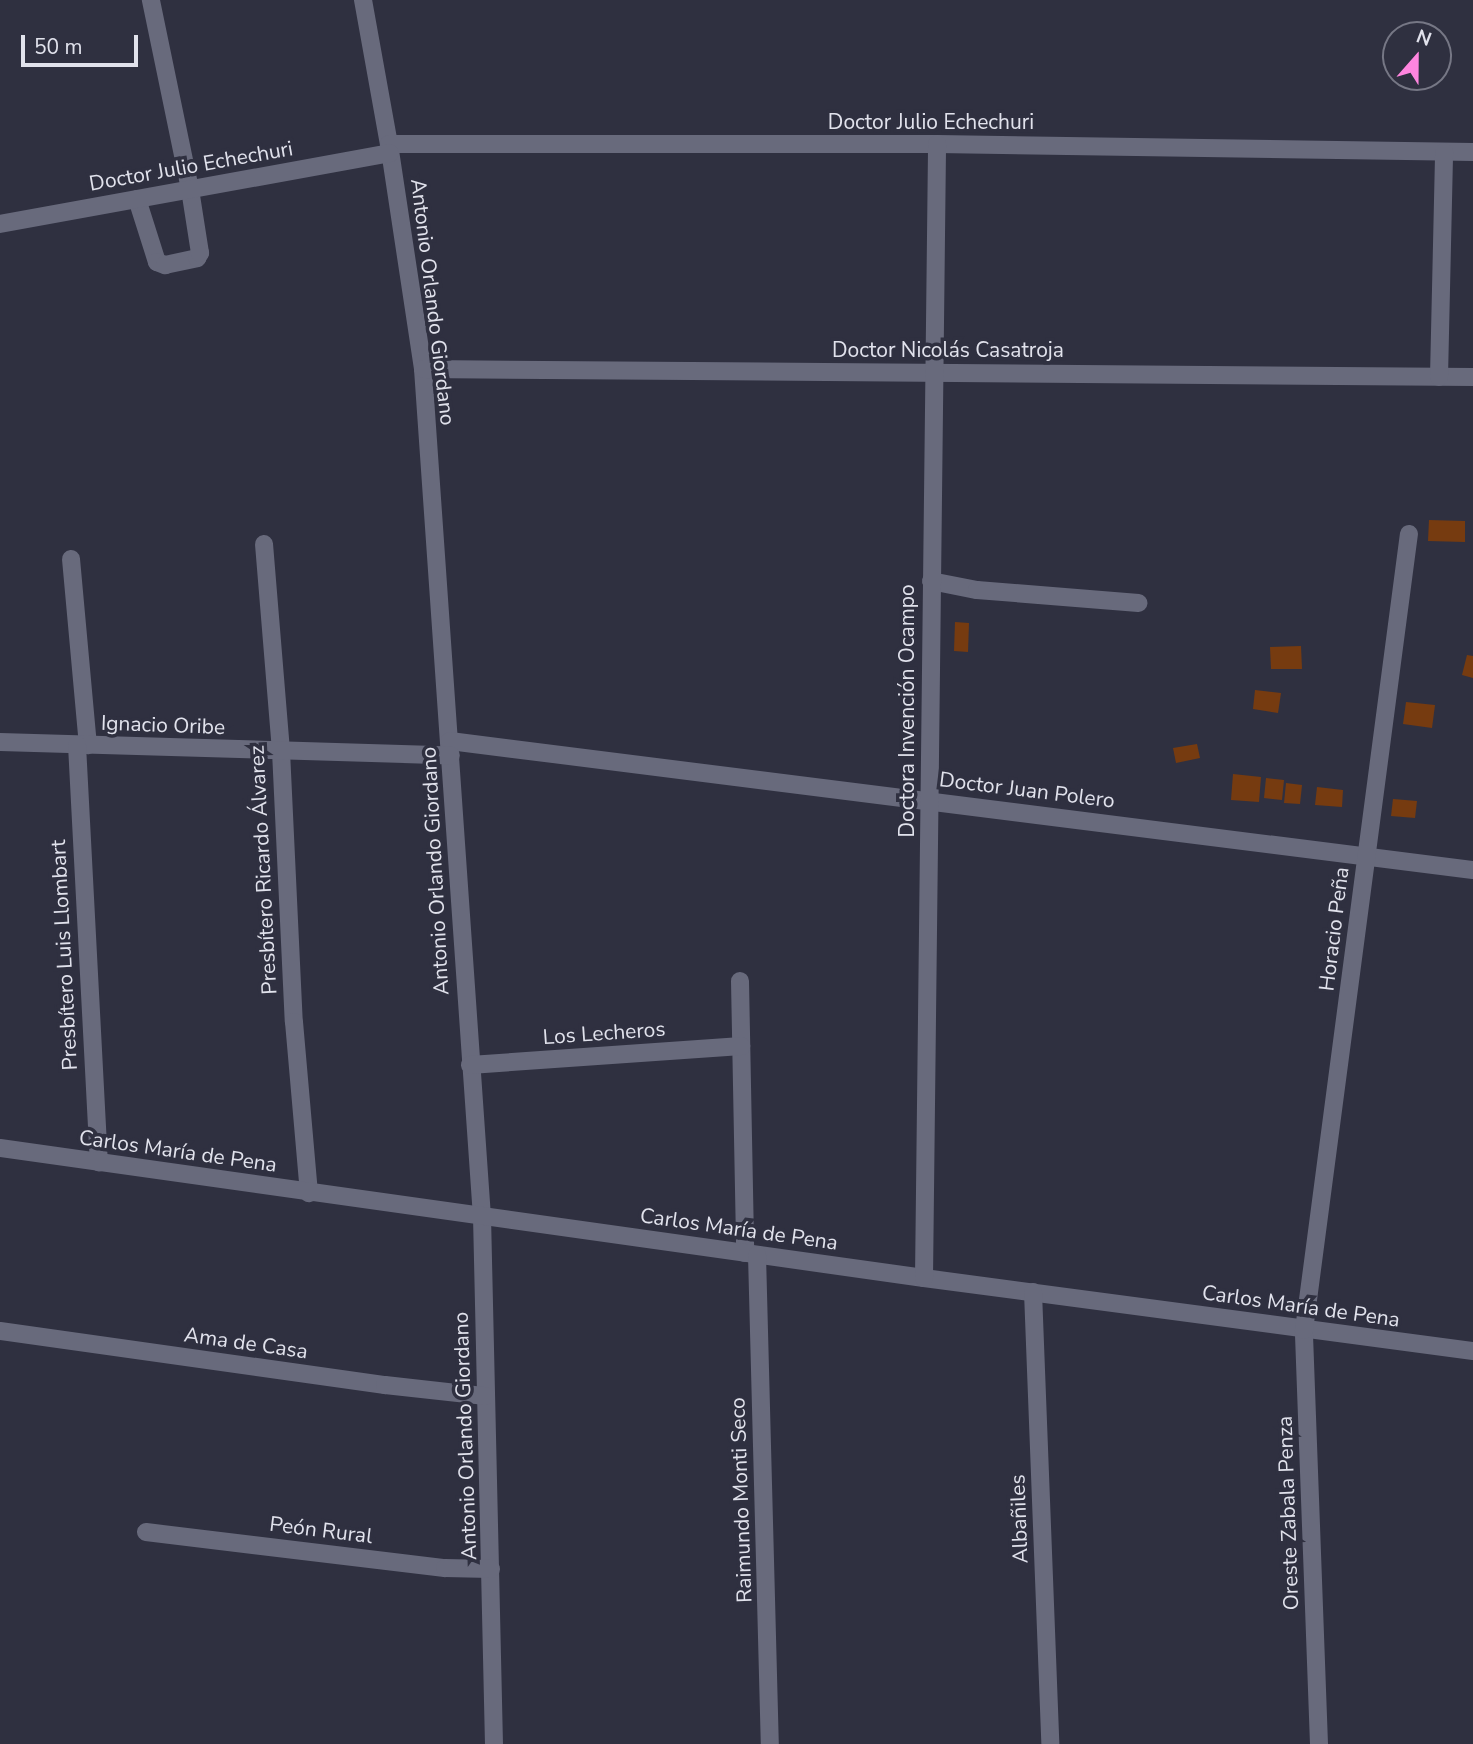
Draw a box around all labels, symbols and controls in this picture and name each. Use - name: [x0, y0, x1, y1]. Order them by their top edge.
- scale bar: [24, 21, 142, 65]
- north arrow: [1382, 21, 1452, 91]
- text: N: [1413, 24, 1435, 53]
- text: 50 m: [34, 33, 83, 61]
- street label: Doctor Julio Echechuri: [828, 109, 1034, 135]
- street label: Doctor Julio Echechuri: [87, 136, 295, 196]
- street label: Antonio Orlando Giordano: [405, 177, 461, 427]
- street label: Doctor Nicolás Casatroja: [832, 337, 1064, 363]
- street label: Doctora Invención Ocampo: [894, 584, 920, 838]
- street label: Ignacio Oribe: [100, 710, 226, 740]
- street label: Presbítero Ricardo Álvarez: [244, 745, 282, 995]
- street label: Antonio Orlando Giordano: [416, 746, 454, 996]
- street label: Doctor Juan Polero: [938, 767, 1116, 813]
- street label: Presbítero Luis Llombart: [45, 839, 83, 1071]
- street label: Horacio Peña: [1314, 865, 1354, 993]
- street label: Los Lecheros: [542, 1016, 666, 1050]
- street label: Carlos María de Pena: [77, 1125, 279, 1177]
- street label: Carlos María de Pena: [638, 1203, 840, 1255]
- street label: Carlos María de Pena: [1200, 1280, 1402, 1332]
- street label: Antonio Orlando Giordano: [448, 1311, 482, 1561]
- street label: Ama de Casa: [182, 1322, 310, 1364]
- street label: Raimundo Monti Seco: [725, 1397, 757, 1603]
- street label: Oreste Zabala Penza: [1272, 1415, 1304, 1611]
- street label: Albañiles: [1005, 1474, 1033, 1564]
- street label: Peón Rural: [268, 1511, 374, 1549]

